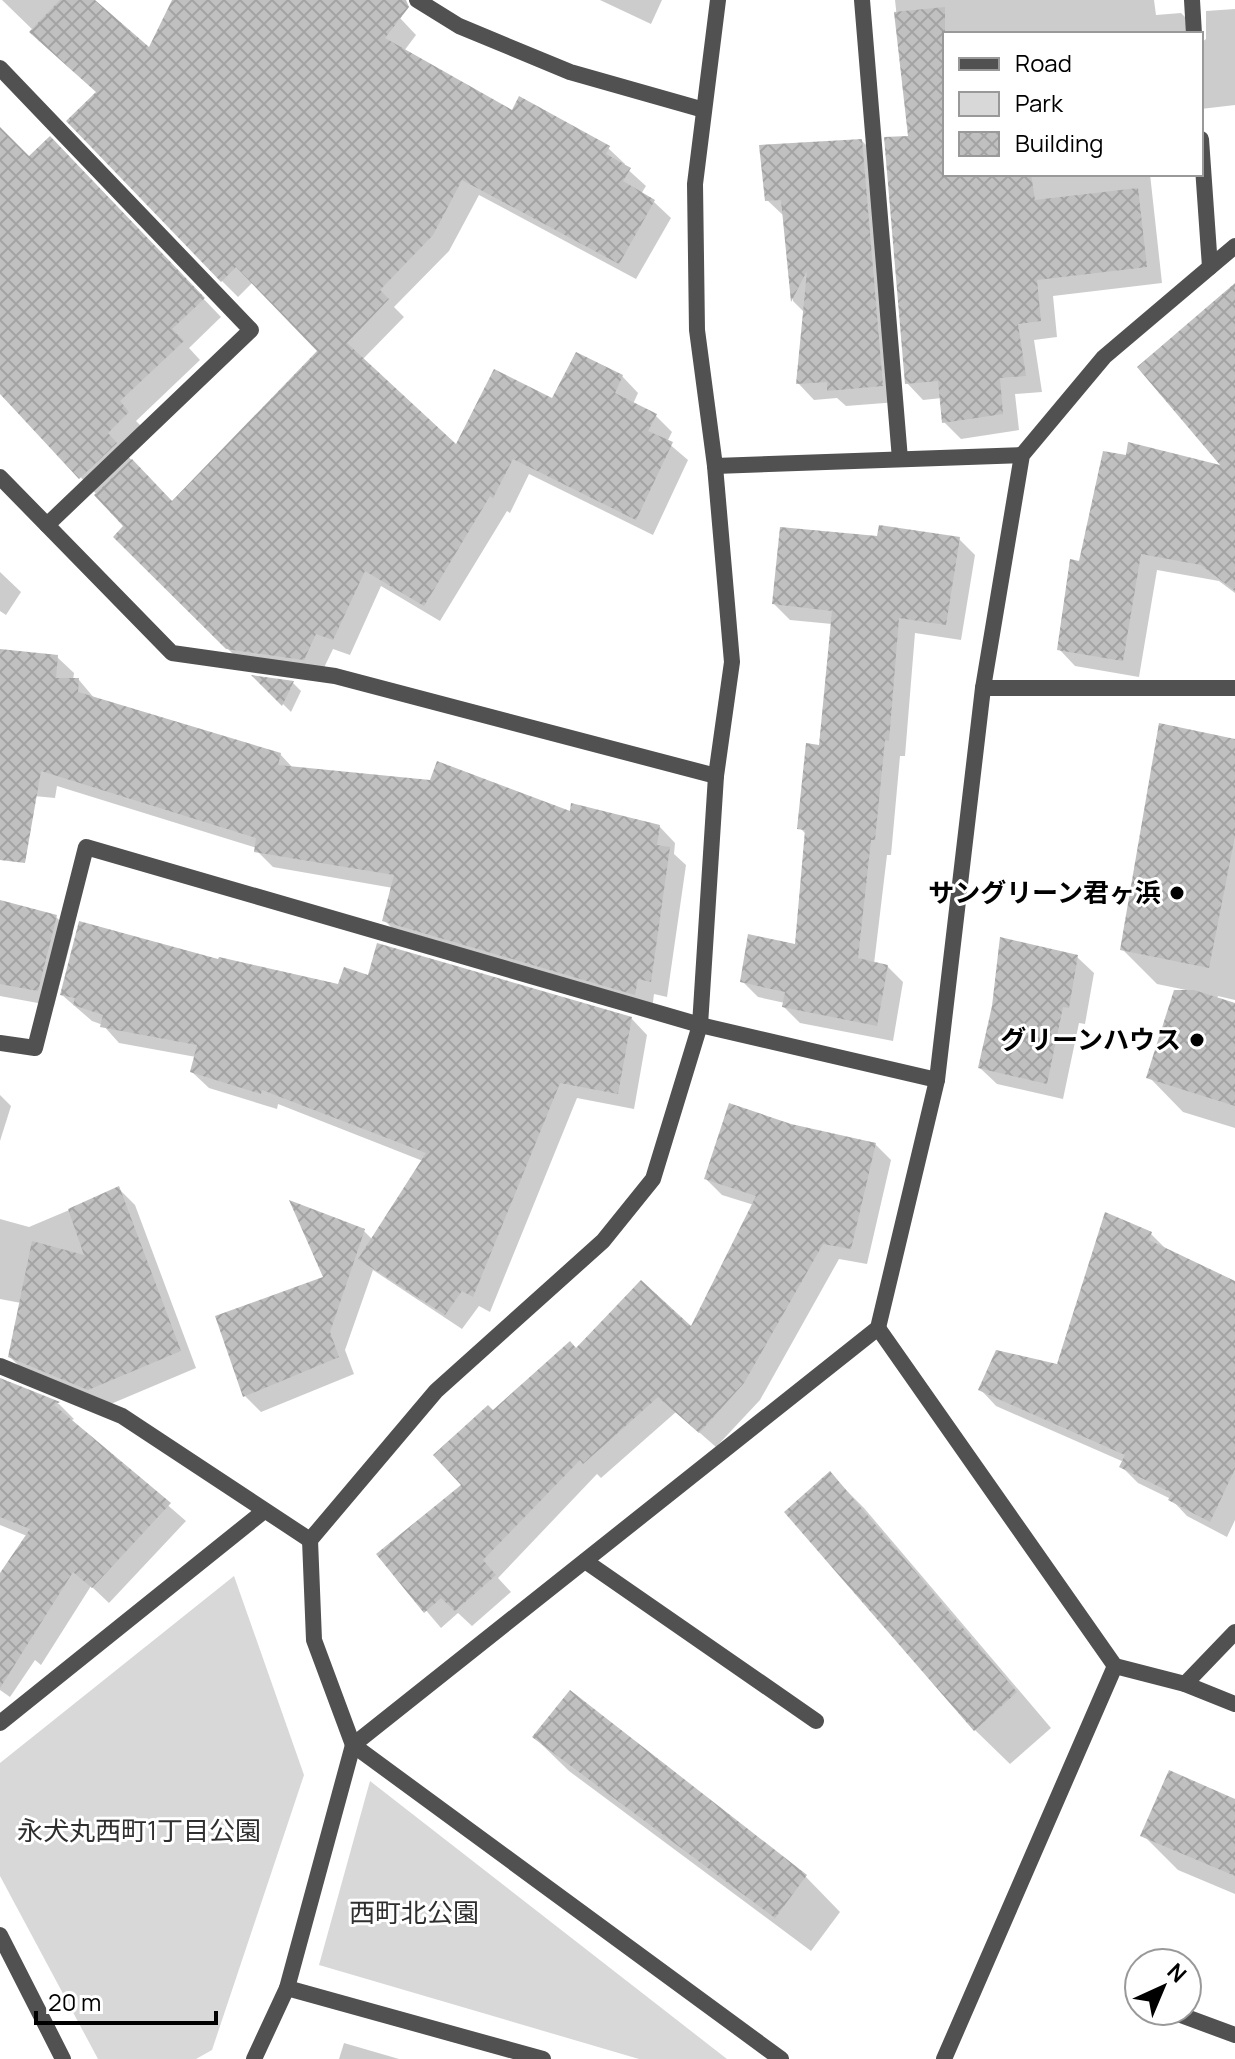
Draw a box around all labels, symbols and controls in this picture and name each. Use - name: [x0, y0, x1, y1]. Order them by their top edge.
- legend: [943, 32, 1203, 176]
- text: Road: [1015, 46, 1072, 79]
- text: Park: [1015, 86, 1064, 119]
- text: Building: [1015, 126, 1103, 159]
- place label: サングリーン君ヶ浜: [928, 874, 1161, 910]
- marker: サングリーン君ヶ浜: [1168, 884, 1186, 902]
- place label: グリーンハウス: [1000, 1021, 1181, 1057]
- marker: グリーンハウス: [1188, 1031, 1206, 1049]
- park label: 永犬丸西町1丁目公園: [17, 1812, 261, 1848]
- park label: 西町北公園: [349, 1894, 479, 1930]
- north arrow: [1123, 1947, 1203, 2027]
- text: N: [1161, 1956, 1193, 1989]
- scale bar: [36, 1975, 216, 2025]
- text: 20 m: [48, 1985, 101, 2018]

